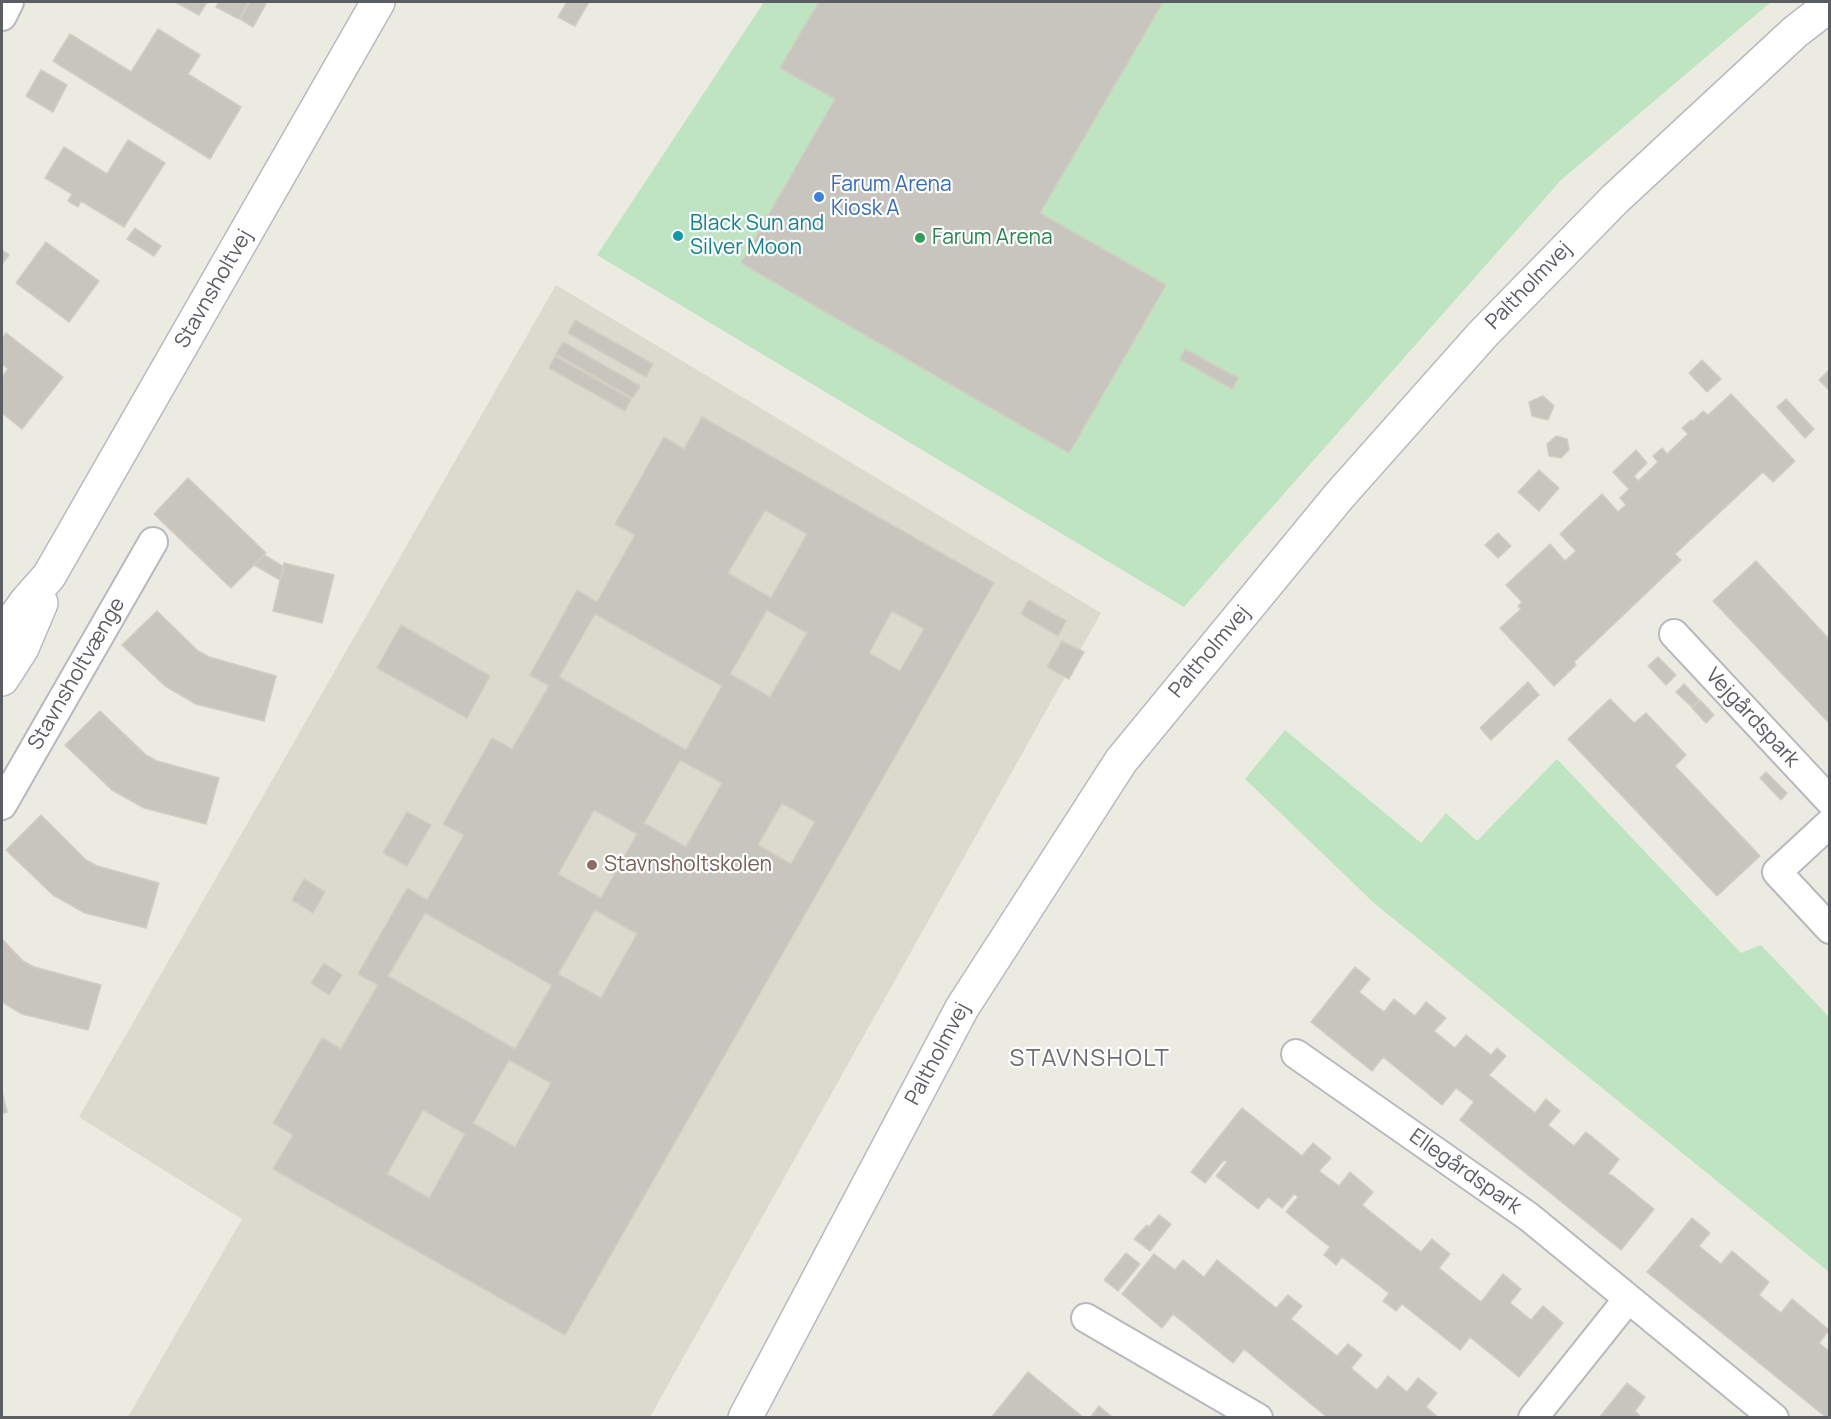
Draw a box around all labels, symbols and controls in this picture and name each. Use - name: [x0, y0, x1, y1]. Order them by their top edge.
- place label: Farum Arena Kiosk A: [831, 172, 952, 222]
- marker: Farum Arena Kiosk A: [812, 190, 826, 204]
- place label: Black Sun and Silver Moon: [690, 211, 824, 261]
- street label: Stavnsholtvej: [170, 225, 258, 353]
- place label: Farum Arena: [932, 225, 1053, 251]
- marker: Black Sun and Silver Moon: [671, 229, 685, 243]
- marker: Farum Arena: [913, 231, 927, 245]
- street label: Paltholmvej: [1481, 237, 1577, 335]
- street label: Stavnsholtvænge: [23, 593, 131, 755]
- street label: Paltholmvej: [1164, 601, 1256, 703]
- street label: Vejgårdspark: [1700, 663, 1804, 773]
- place label: Stavnsholtskolen: [604, 852, 772, 878]
- marker: Stavnsholtskolen: [585, 858, 599, 872]
- street label: Paltholmvej: [900, 998, 976, 1110]
- district label: STAVNSHOLT: [1010, 1045, 1170, 1073]
- street label: Ellegårdspark: [1404, 1124, 1526, 1220]

